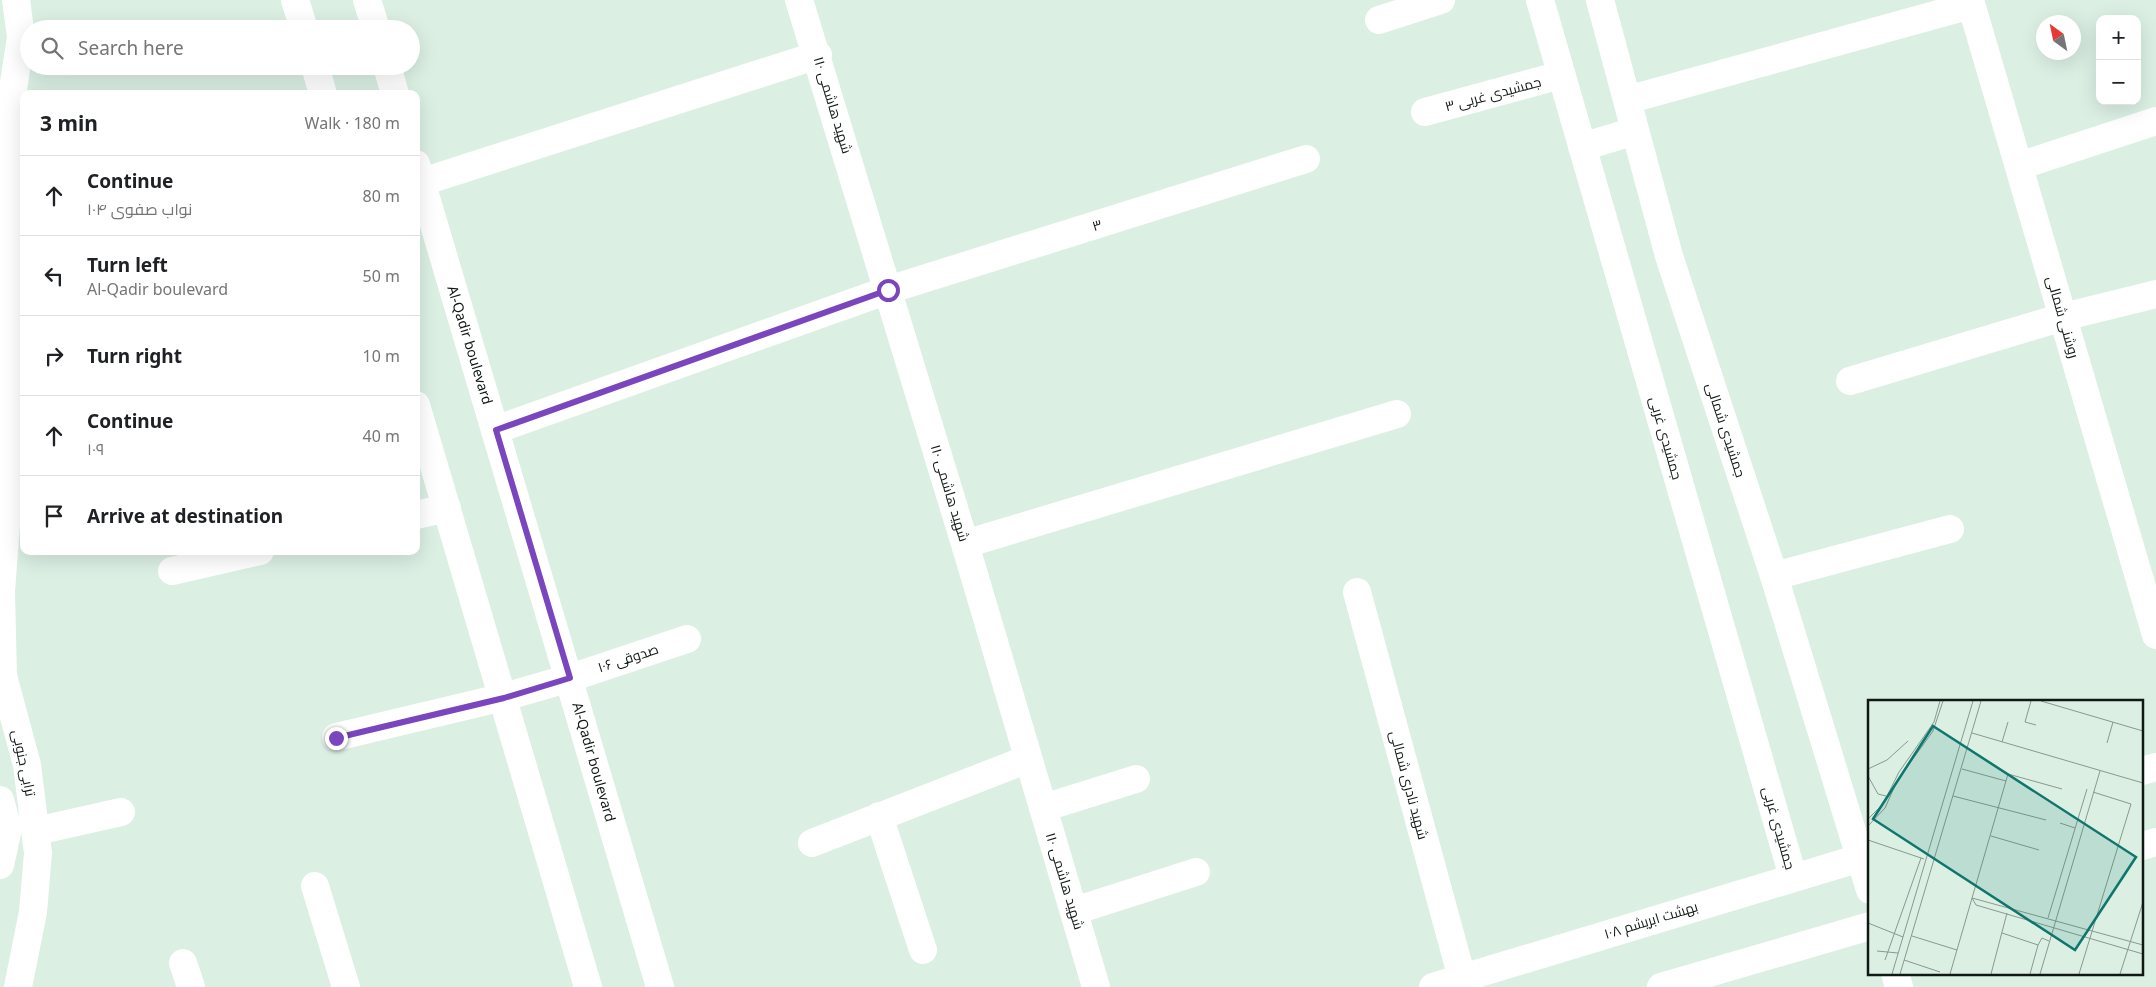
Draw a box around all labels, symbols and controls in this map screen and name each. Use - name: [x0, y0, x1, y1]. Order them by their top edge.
- north arrow: [2036, 15, 2081, 60]
- map controls: [2096, 15, 2141, 105]
- button: +: [2096, 15, 2141, 60]
- search box: [20, 20, 420, 75]
- icon: search: [38, 34, 66, 62]
- text: Search here: [78, 35, 184, 61]
- street label: شهید هاشمی ۱۱۰: [810, 54, 857, 156]
- button: −: [2096, 60, 2141, 105]
- street label: جمشیدی غربی ۳: [1443, 72, 1543, 115]
- text: 3 min: [40, 109, 98, 137]
- text: Walk · 180 m: [305, 112, 400, 134]
- text: Continue: [87, 168, 173, 194]
- icon: ahead: [40, 182, 68, 210]
- text: 80 m: [363, 185, 400, 207]
- text: نواب صفوی ۱۰۴: [87, 198, 192, 220]
- street label: ۳: [1090, 214, 1104, 235]
- text: Turn left: [87, 252, 168, 278]
- icon: left: [40, 262, 68, 290]
- text: 50 m: [363, 265, 400, 287]
- street label: روشنی شمالی: [2043, 274, 2084, 360]
- text: Al-Qadir boulevard: [87, 278, 228, 300]
- route start: [877, 279, 900, 302]
- street label: Al-Qadir boulevard: [443, 283, 498, 407]
- icon: right: [40, 342, 68, 370]
- text: Turn right: [87, 343, 182, 369]
- text: 10 m: [363, 345, 400, 367]
- street label: جمشیدی شمالی: [1702, 380, 1751, 480]
- street label: جمشیدی غربی: [1646, 394, 1687, 482]
- text: Continue: [87, 408, 173, 434]
- icon: ahead: [40, 422, 68, 450]
- text: 40 m: [363, 425, 400, 447]
- text: ۱۰۹: [87, 438, 104, 460]
- street label: شهید هاشمی ۱۱۰: [927, 442, 974, 544]
- icon: arrive: [40, 502, 68, 530]
- text: Arrive at destination: [87, 503, 283, 529]
- street label: صدوقی ۱۰۶: [595, 639, 661, 676]
- street label: Al-Qadir boulevard: [568, 700, 621, 824]
- inset map: [1868, 700, 2144, 974]
- route end: [325, 727, 348, 750]
- street label: ترابی جنوبی: [8, 728, 41, 798]
- street label: شهید نادری شمالی: [1386, 728, 1433, 841]
- street label: جمشیدی غربی: [1759, 784, 1800, 872]
- street label: شهید هاشمی ۱۱۰: [1042, 830, 1089, 932]
- street label: بهشت ابریشم ۱۰۸: [1602, 896, 1700, 944]

